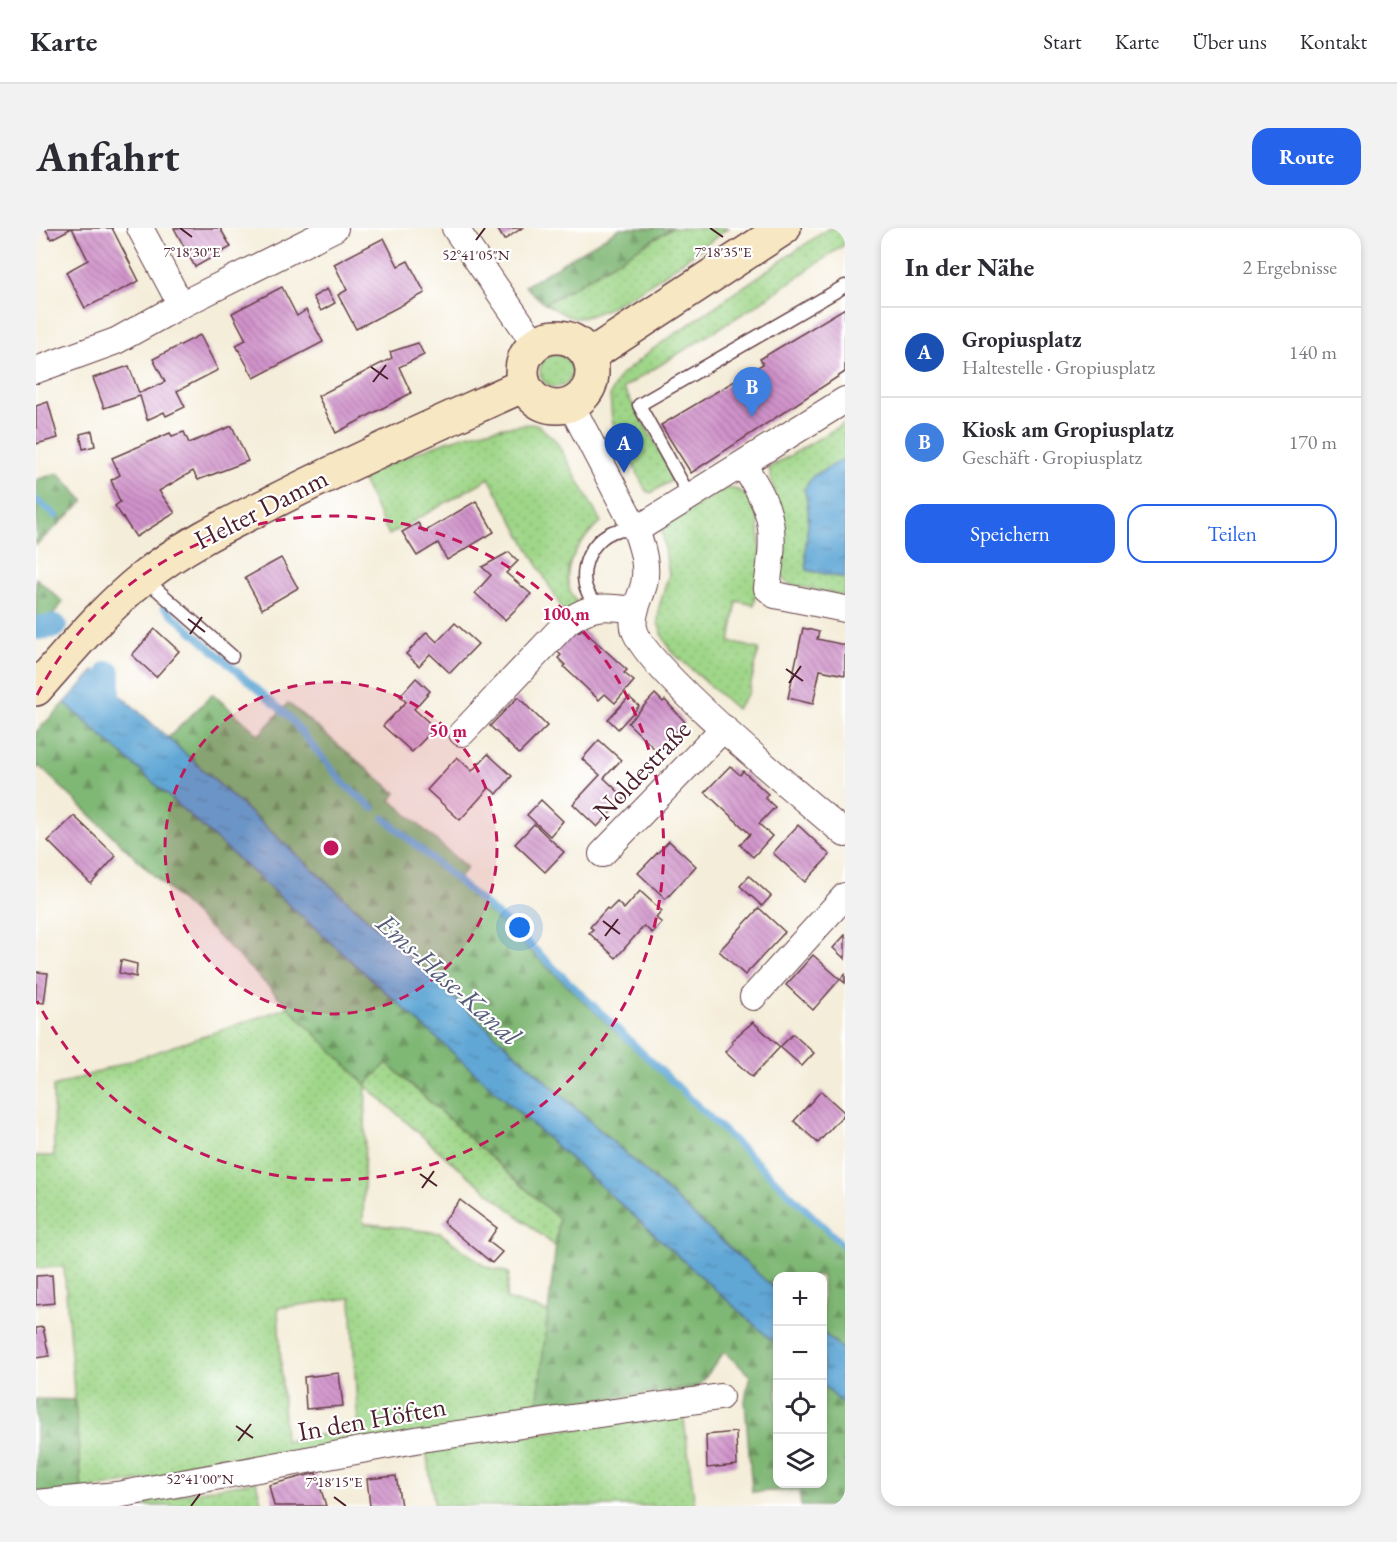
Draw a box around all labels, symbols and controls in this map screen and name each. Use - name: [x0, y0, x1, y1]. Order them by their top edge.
- text: Karte: [30, 23, 97, 59]
- text: Start: [1043, 28, 1082, 55]
- text: Karte: [1115, 28, 1159, 55]
- text: Über uns: [1192, 28, 1267, 55]
- text: Kontakt: [1300, 28, 1367, 55]
- button: Route: [1252, 128, 1361, 185]
- text: Anfahrt: [36, 129, 179, 184]
- text: 7°18'30"E: [164, 242, 221, 261]
- text: 7°18'35"E: [695, 242, 752, 261]
- text: 52°41'05"N: [442, 245, 510, 264]
- text: In der Nähe: [905, 250, 1034, 284]
- text: 2 Ergebnisse: [1242, 254, 1337, 280]
- text: Gropiusplatz: [962, 325, 1082, 354]
- text: A: [917, 339, 932, 365]
- text: 140 m: [1289, 339, 1337, 365]
- text: Haltestelle · Gropiusplatz: [962, 354, 1155, 380]
- pin: B: [732, 368, 772, 417]
- text: Kiosk am Gropiusplatz: [962, 415, 1174, 444]
- pin: A: [604, 424, 644, 473]
- text: B: [918, 429, 931, 455]
- text: 170 m: [1289, 429, 1337, 455]
- text: Geschäft · Gropiusplatz: [962, 444, 1142, 470]
- street label: Helter Damm: [188, 460, 334, 557]
- button: Speichern: [905, 504, 1115, 563]
- button: Teilen: [1127, 504, 1337, 563]
- text: 100 m: [542, 602, 590, 625]
- street label: Noldestraße: [585, 712, 698, 827]
- text: 50 m: [429, 719, 467, 742]
- centre of rings: [321, 838, 341, 858]
- water label: Ems-Hase-Kanal: [369, 904, 529, 1054]
- your location: [505, 913, 534, 942]
- map controls: [773, 1272, 827, 1488]
- button: +: [773, 1272, 827, 1326]
- button: −: [773, 1326, 827, 1380]
- button: locate: [773, 1380, 827, 1434]
- street label: In den Höften: [295, 1388, 449, 1449]
- button: layers: [773, 1434, 827, 1488]
- text: 52°41'00"N: [166, 1469, 234, 1488]
- text: 7°18'15"E: [306, 1472, 363, 1491]

